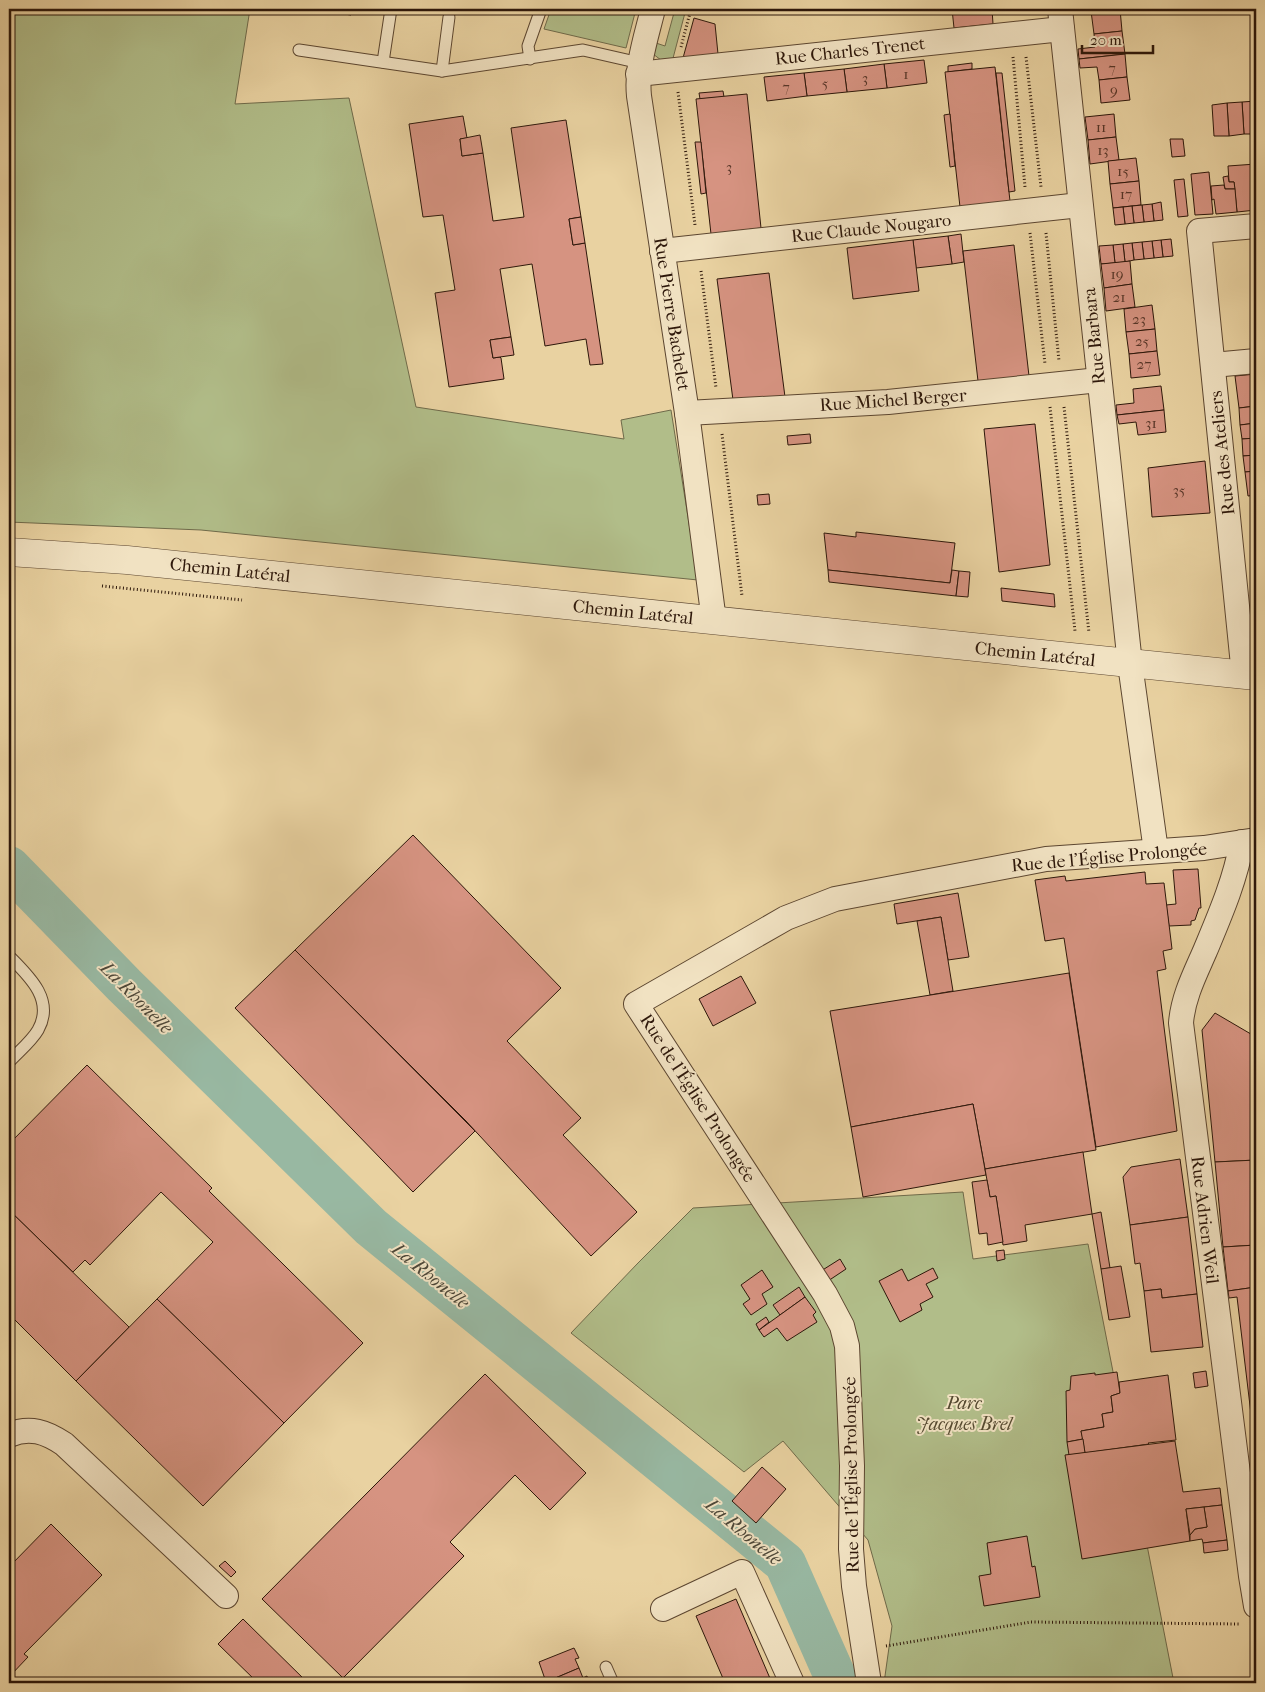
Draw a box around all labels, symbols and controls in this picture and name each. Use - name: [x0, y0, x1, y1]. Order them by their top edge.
- scale bar: [1082, 22, 1154, 54]
- text: 20 m: [1090, 31, 1122, 49]
- street label: Rue Charles Trenet: [774, 33, 927, 70]
- house number: 7: [1108, 59, 1116, 77]
- house number: 1: [903, 65, 909, 83]
- house number: 3: [862, 69, 868, 87]
- house number: 5: [822, 74, 828, 92]
- house number: 7: [782, 78, 790, 96]
- house number: 9: [1110, 81, 1118, 99]
- house number: 11: [1096, 118, 1106, 136]
- house number: 13: [1097, 141, 1109, 159]
- house number: 3: [726, 158, 732, 176]
- house number: 15: [1117, 162, 1129, 180]
- house number: 17: [1120, 185, 1132, 203]
- street label: Rue Claude Nougaro: [790, 210, 952, 247]
- street label: Rue Pierre Bachelet: [649, 236, 694, 393]
- house number: 19: [1110, 265, 1124, 283]
- street label: Rue Barbara: [1079, 286, 1110, 385]
- house number: 21: [1112, 288, 1126, 306]
- house number: 23: [1132, 310, 1146, 328]
- house number: 25: [1135, 332, 1149, 350]
- house number: 27: [1137, 355, 1151, 373]
- street label: Rue Michel Berger: [819, 385, 968, 416]
- street label: Rue des Ateliers: [1205, 389, 1239, 516]
- house number: 31: [1145, 414, 1157, 432]
- house number: 35: [1173, 481, 1185, 499]
- street label: Chemin Latéral: [169, 554, 291, 587]
- street label: Chemin Latéral: [572, 596, 694, 629]
- street label: Chemin Latéral: [974, 638, 1096, 671]
- street label: Rue de l'Église Prolongée: [1010, 837, 1208, 877]
- water label: La Rhonelle: [94, 956, 178, 1039]
- street label: Rue de l'Église Prolongée: [635, 1010, 761, 1186]
- street label: Rue Adrien Weil: [1186, 1155, 1223, 1285]
- water label: La Rhonelle: [386, 1237, 474, 1314]
- street label: Rue de l'Église Prolongée: [838, 1377, 864, 1573]
- park label: Parc Jacques Brel: [916, 1393, 1014, 1435]
- water label: La Rhonelle: [699, 1492, 787, 1571]

